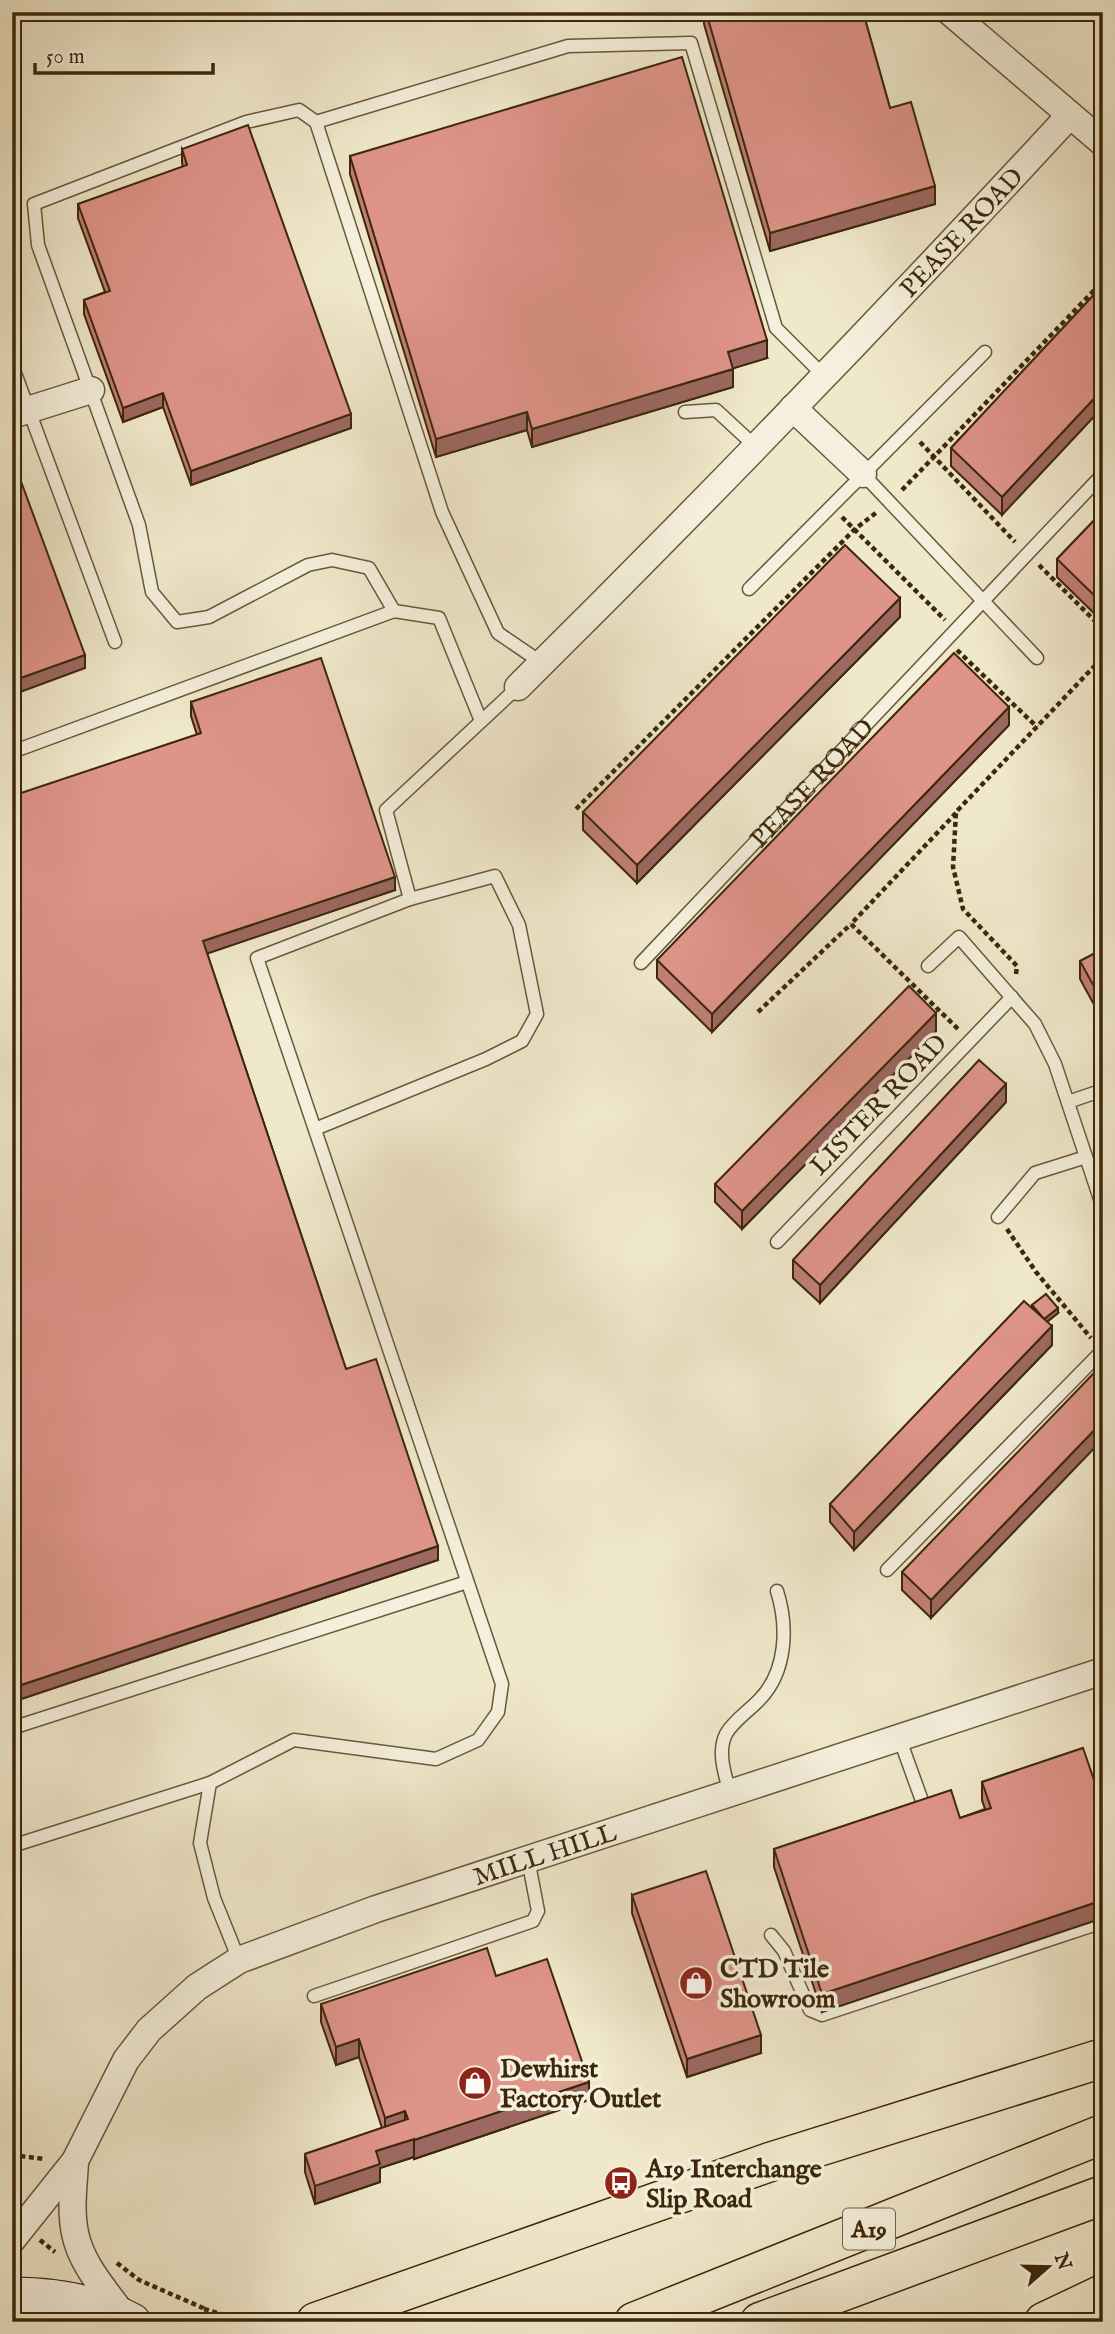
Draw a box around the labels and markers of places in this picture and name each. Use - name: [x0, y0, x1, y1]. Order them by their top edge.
- place label: CTD Tile Showroom: [720, 1953, 836, 2016]
- shop icon: CTD Tile Showroom: [677, 1964, 715, 2002]
- place label: Dewhirst Factory Outlet: [500, 2053, 661, 2116]
- shop icon: Dewhirst Factory Outlet: [456, 2064, 494, 2102]
- place label: A19 Interchange Slip Road: [645, 2153, 822, 2216]
- bus stop icon: A19 Interchange Slip Road: [602, 2164, 640, 2202]

